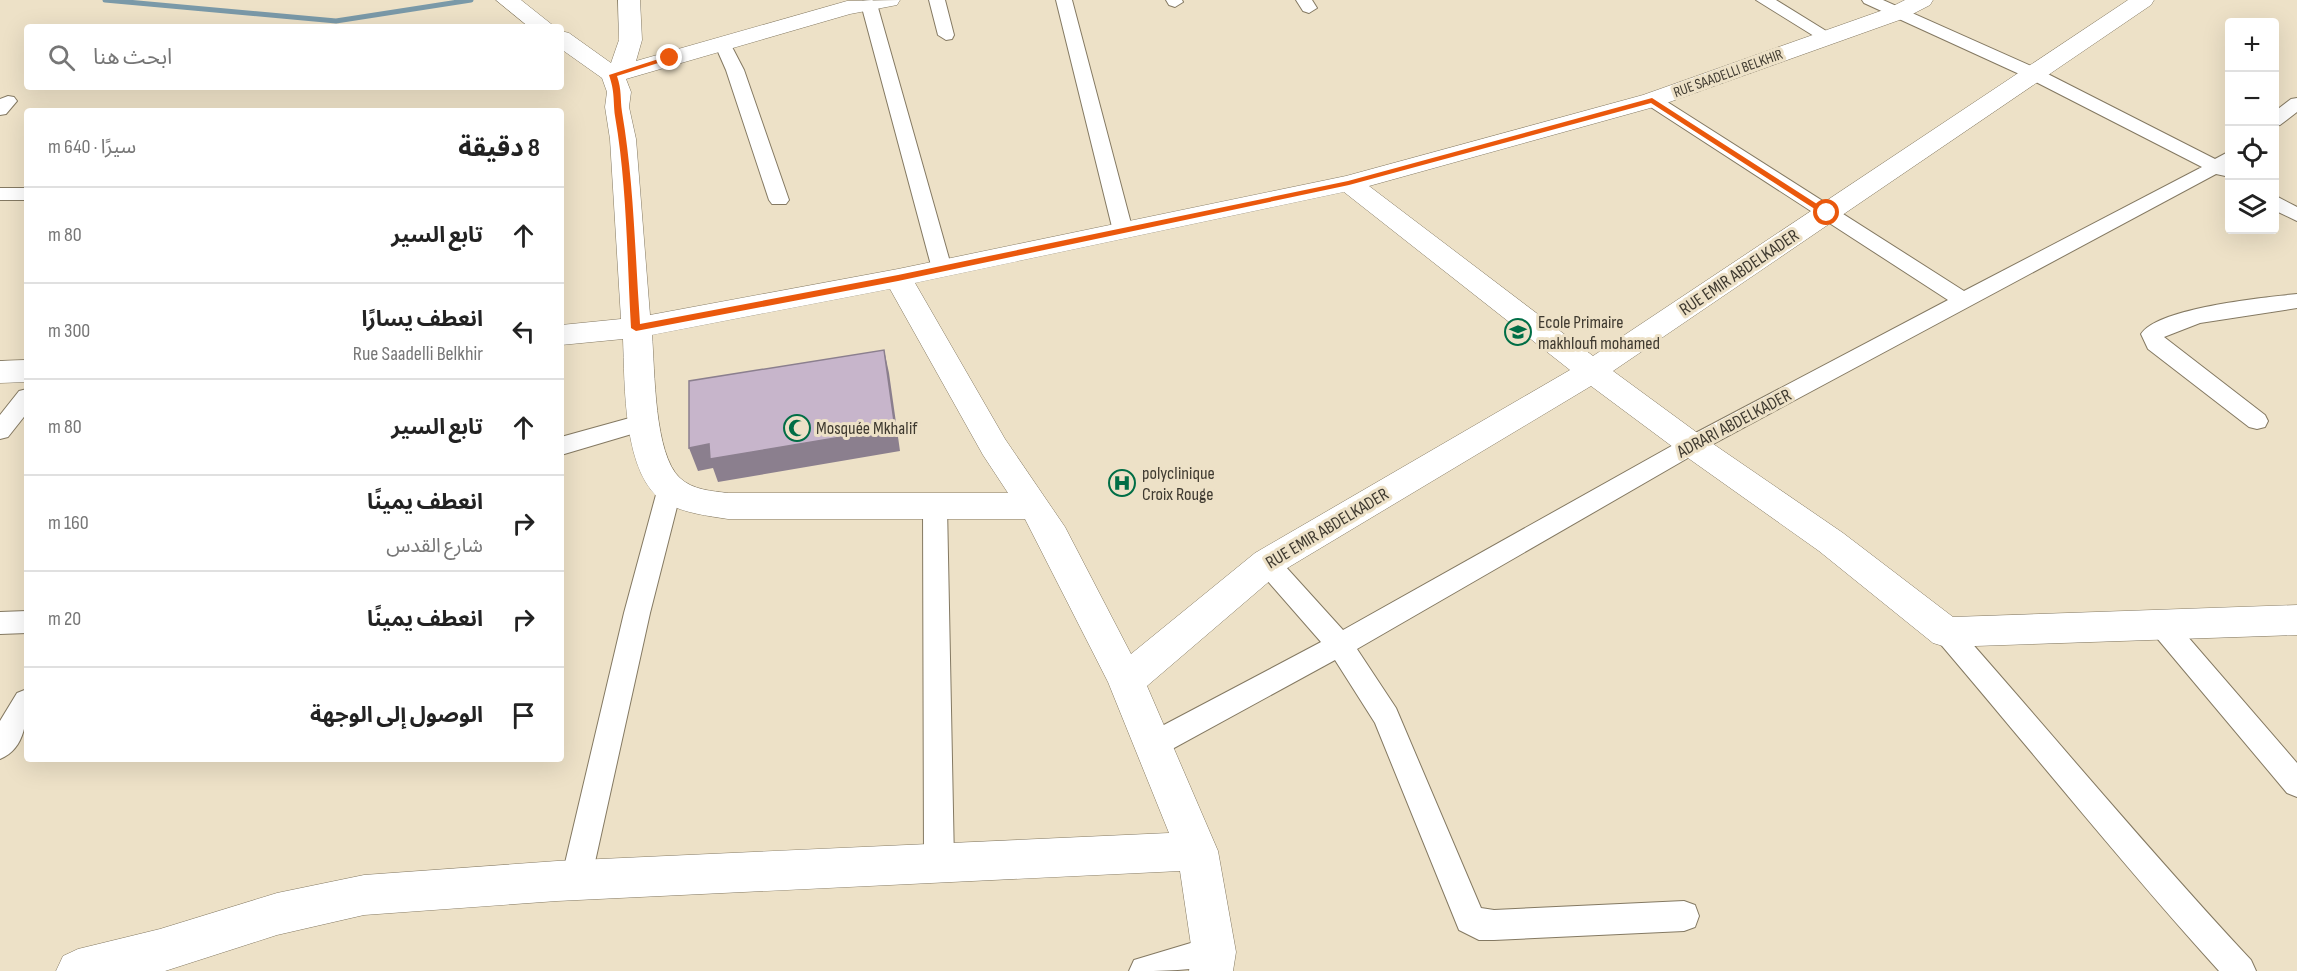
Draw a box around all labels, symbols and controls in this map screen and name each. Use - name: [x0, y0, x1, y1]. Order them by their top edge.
- map controls: [2225, 18, 2279, 234]
- button: +: [2225, 18, 2279, 72]
- search box: [24, 24, 564, 90]
- icon: search: [45, 41, 78, 74]
- text: ابحث هنا: [93, 44, 172, 71]
- route end: [656, 44, 682, 70]
- street label: RUE SAADELLI BELKHIR: [1671, 45, 1786, 102]
- button: −: [2225, 72, 2279, 126]
- button: locate: [2225, 126, 2279, 180]
- text: 8 دقيقة: [458, 133, 540, 164]
- text: سيرًا · 640 m: [48, 135, 136, 159]
- button: layers: [2225, 180, 2279, 234]
- route start: [1813, 199, 1839, 225]
- icon: ahead: [507, 219, 540, 252]
- text: تابع السير: [391, 222, 483, 249]
- text: 80 m: [48, 223, 82, 247]
- street label: RUE EMIR ABDELKADER: [1676, 225, 1803, 320]
- text: انعطف يسارًا: [361, 306, 483, 333]
- place label: Ecole Primaire makhloufi mohamed: [1538, 312, 1660, 354]
- icon: left: [507, 315, 540, 348]
- school or university icon: Ecole Primaire makhloufi mohamed: [1503, 317, 1533, 347]
- text: 300 m: [48, 319, 90, 343]
- text: Rue Saadelli Belkhir: [353, 342, 483, 366]
- street label: ADRARI ABDELKADER: [1673, 385, 1795, 463]
- icon: ahead: [507, 411, 540, 444]
- mosque icon: Mosquée Mkhalif: [782, 413, 812, 443]
- text: تابع السير: [391, 414, 483, 441]
- text: 80 m: [48, 415, 82, 439]
- place label: Mosquée Mkhalif: [816, 418, 918, 439]
- place label: polyclinique Croix Rouge: [1142, 463, 1215, 505]
- hospital icon: polyclinique Croix Rouge: [1107, 468, 1137, 498]
- street label: RUE EMIR ABDELKADER: [1262, 484, 1392, 573]
- text: انعطف يمينًا: [367, 489, 483, 516]
- icon: right: [507, 507, 540, 540]
- text: 160 m: [48, 511, 89, 535]
- text: شارع القدس: [386, 534, 483, 558]
- icon: right: [507, 603, 540, 636]
- text: انعطف يمينًا: [367, 606, 483, 633]
- text: 20 m: [48, 607, 81, 631]
- icon: arrive: [507, 699, 540, 732]
- text: الوصول إلى الوجهة: [310, 702, 483, 729]

